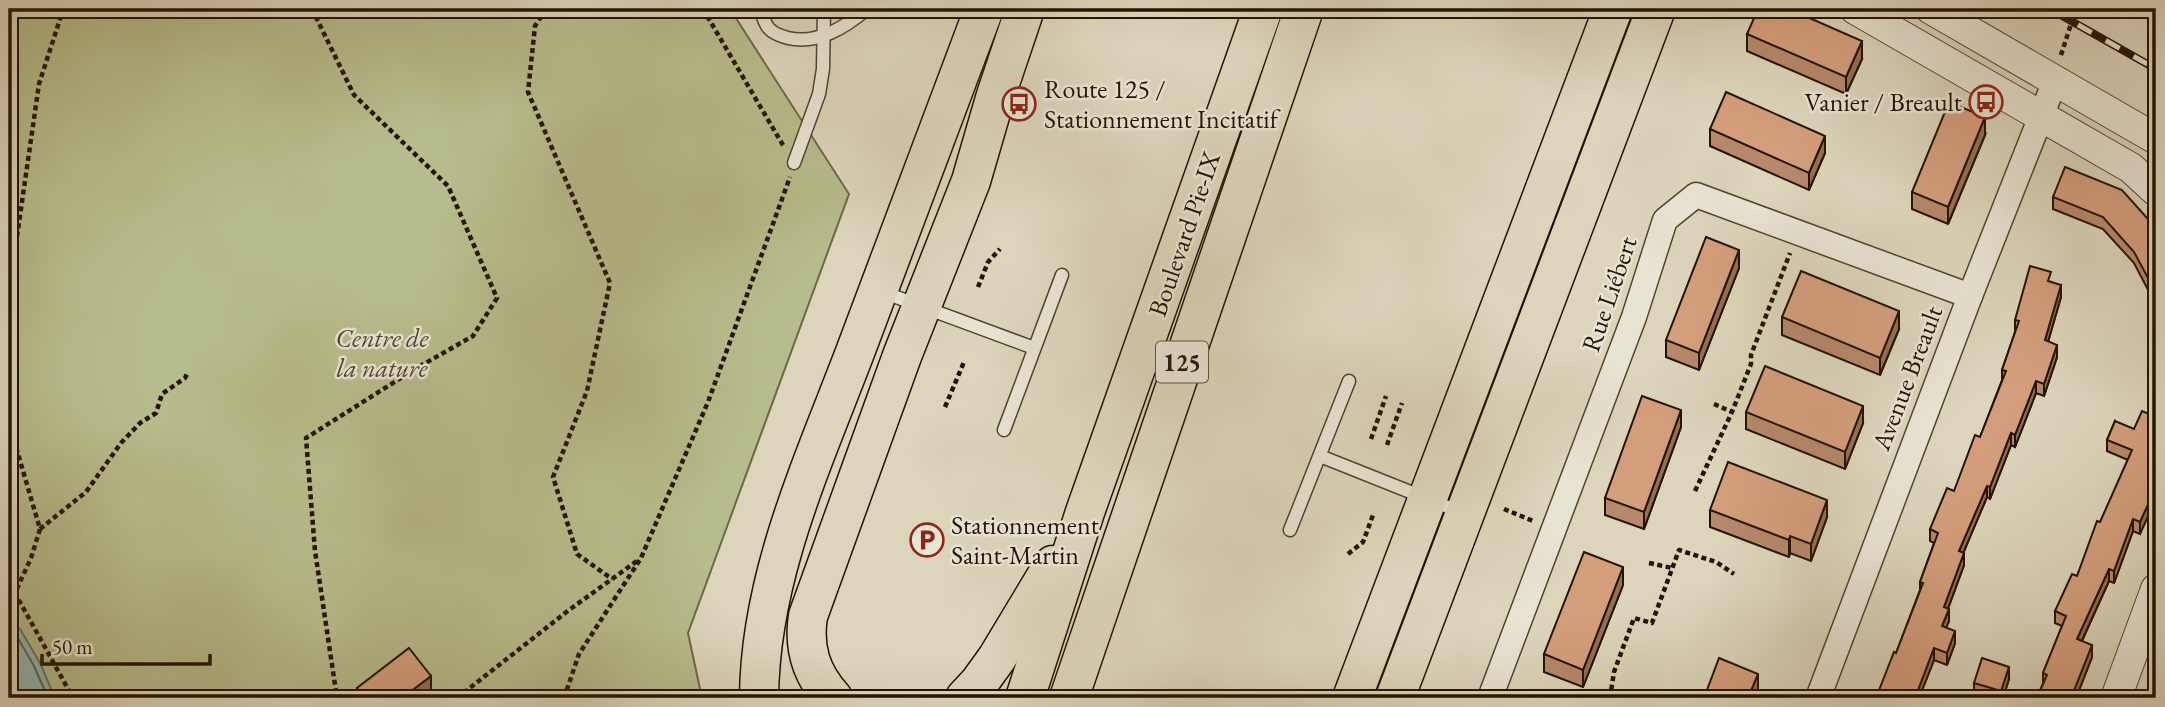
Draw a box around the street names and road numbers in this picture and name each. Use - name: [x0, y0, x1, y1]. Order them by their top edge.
- street label: Boulevard Pie-IX: [1140, 147, 1228, 321]
- street label: Rue Liébert: [1573, 232, 1645, 356]
- street label: Avenue Breault: [1863, 301, 1950, 456]
- road number: 125: [1156, 342, 1208, 382]

